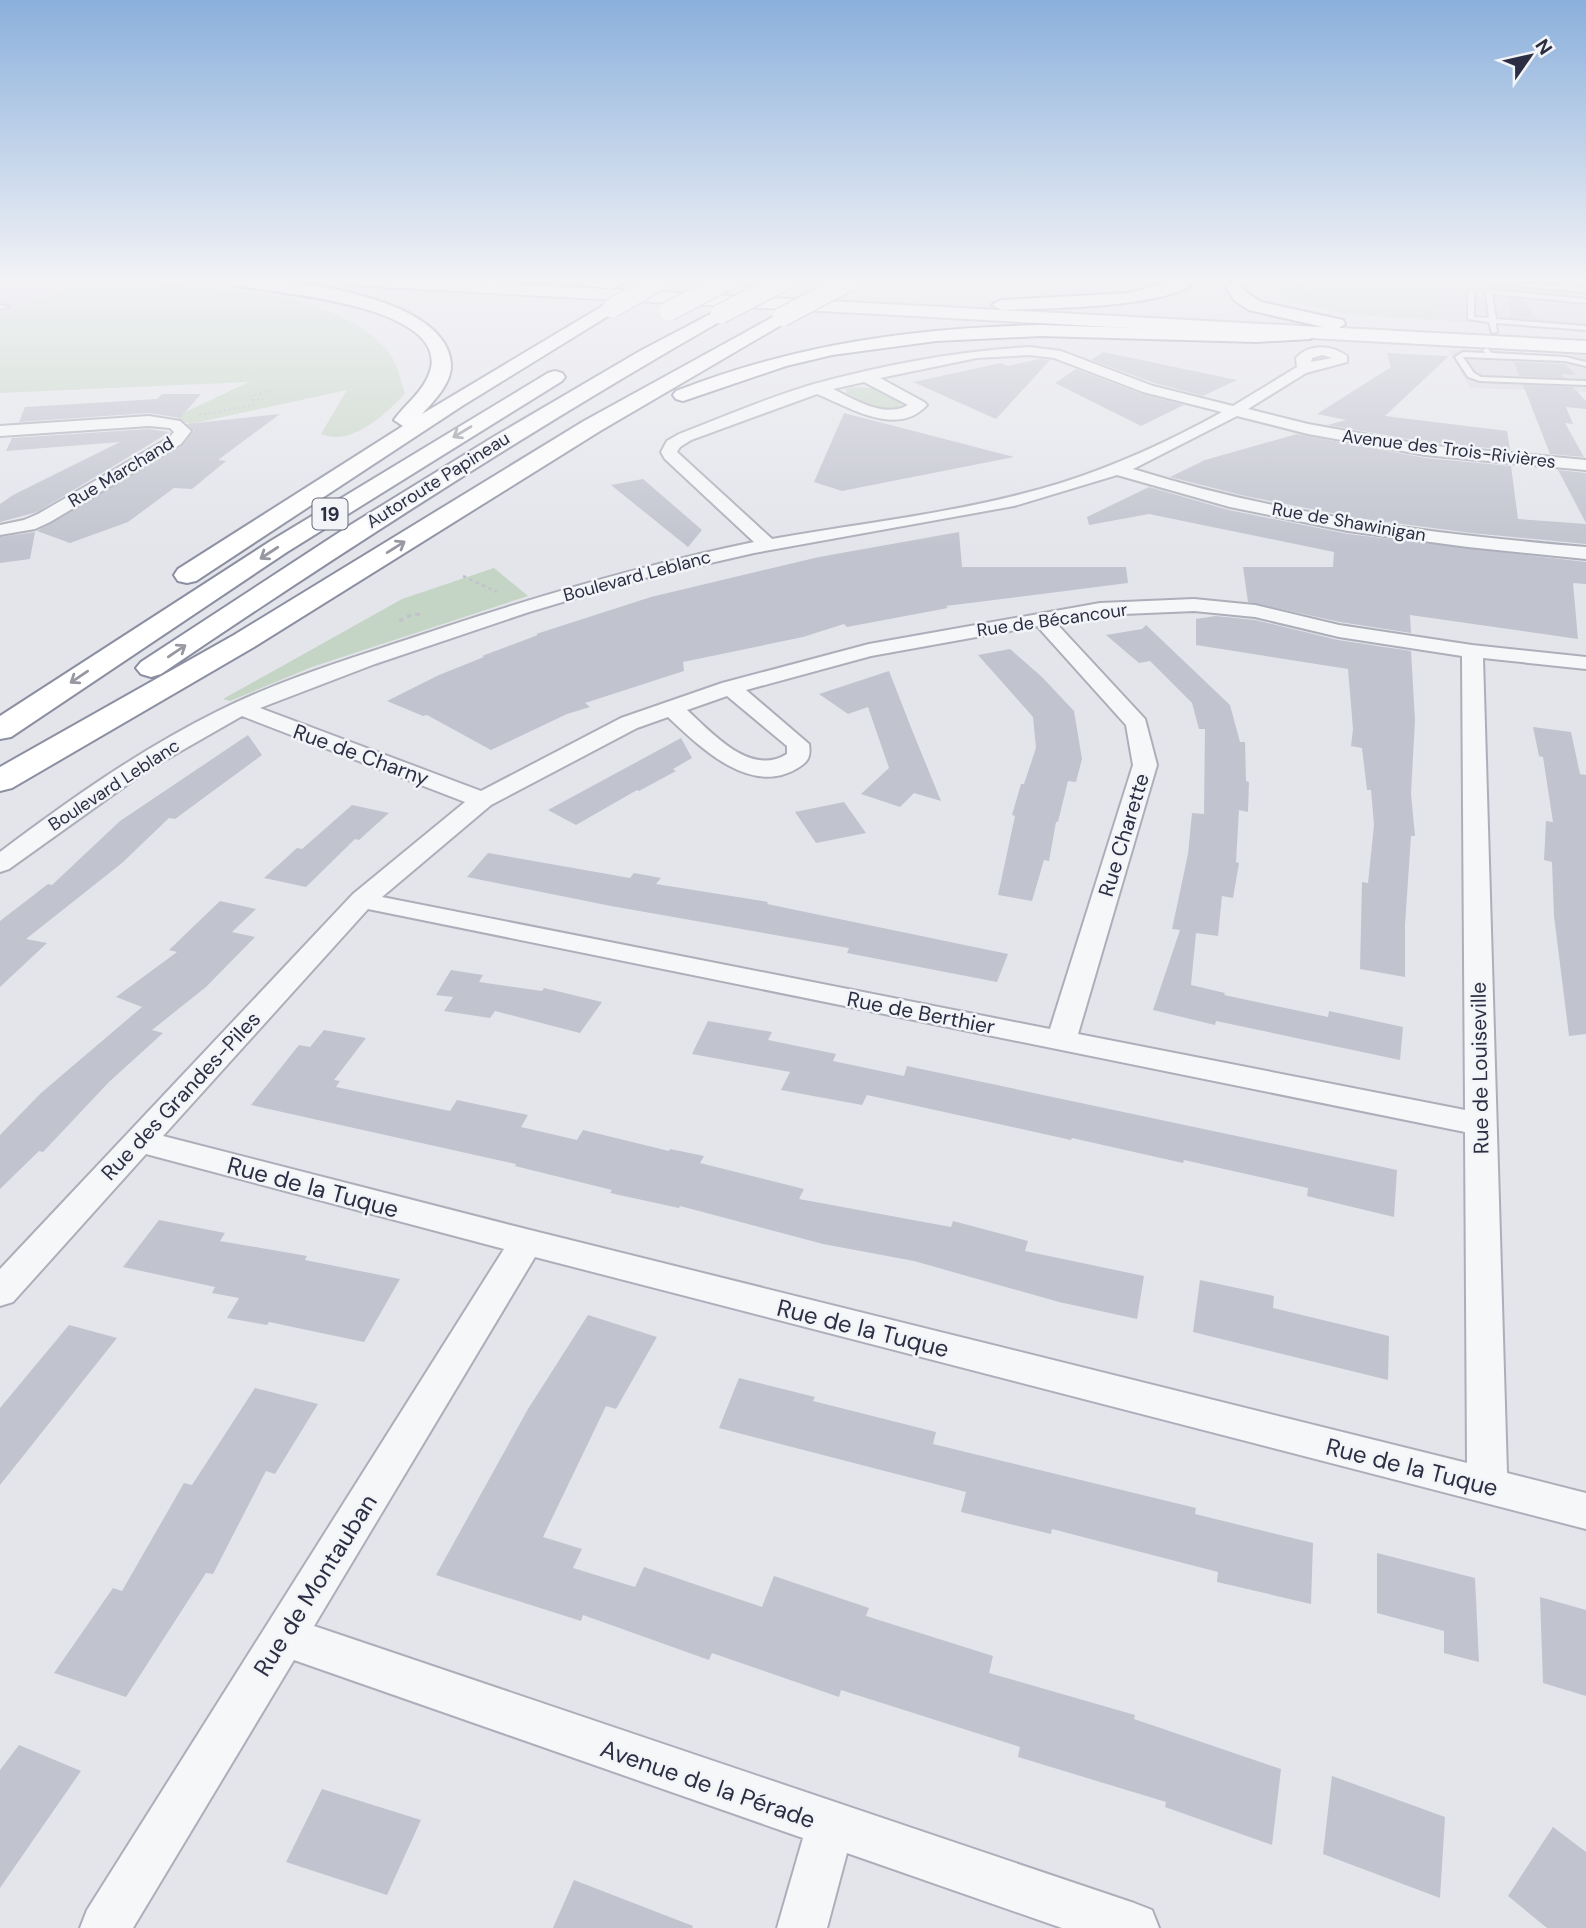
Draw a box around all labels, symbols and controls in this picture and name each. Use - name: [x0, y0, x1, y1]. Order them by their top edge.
- north arrow: [1495, 21, 1565, 91]
- text: N: [1529, 34, 1558, 60]
- street label: Avenue des Trois-Rivières: [1341, 424, 1557, 474]
- street label: Autoroute Papineau: [362, 426, 514, 534]
- one-way arrow: [453, 426, 473, 440]
- street label: Rue Marchand: [64, 431, 178, 513]
- street label: Rue de Shawinigan: [1270, 497, 1428, 547]
- road number: 19: [312, 499, 348, 530]
- one-way arrow: [386, 539, 406, 553]
- street label: Boulevard Leblanc: [560, 545, 714, 607]
- one-way arrow: [260, 546, 280, 560]
- street label: Rue de Bécancour: [975, 598, 1129, 642]
- one-way arrow: [167, 644, 186, 658]
- one-way arrow: [70, 670, 89, 684]
- street label: Rue de Charny: [289, 717, 433, 793]
- street label: Boulevard Leblanc: [44, 734, 184, 836]
- street label: Rue Charette: [1092, 770, 1156, 900]
- street label: Rue de Louiseville: [1464, 982, 1496, 1154]
- street label: Rue de Berthier: [845, 985, 998, 1041]
- street label: Rue des Grandes-Piles: [95, 1005, 267, 1187]
- street label: Rue de la Tuque: [224, 1149, 402, 1225]
- street label: Rue de la Tuque: [774, 1292, 952, 1364]
- street label: Rue de la Tuque: [1323, 1431, 1501, 1503]
- street label: Rue de Montauban: [246, 1488, 384, 1682]
- street label: Avenue de la Pérade: [596, 1733, 820, 1835]

